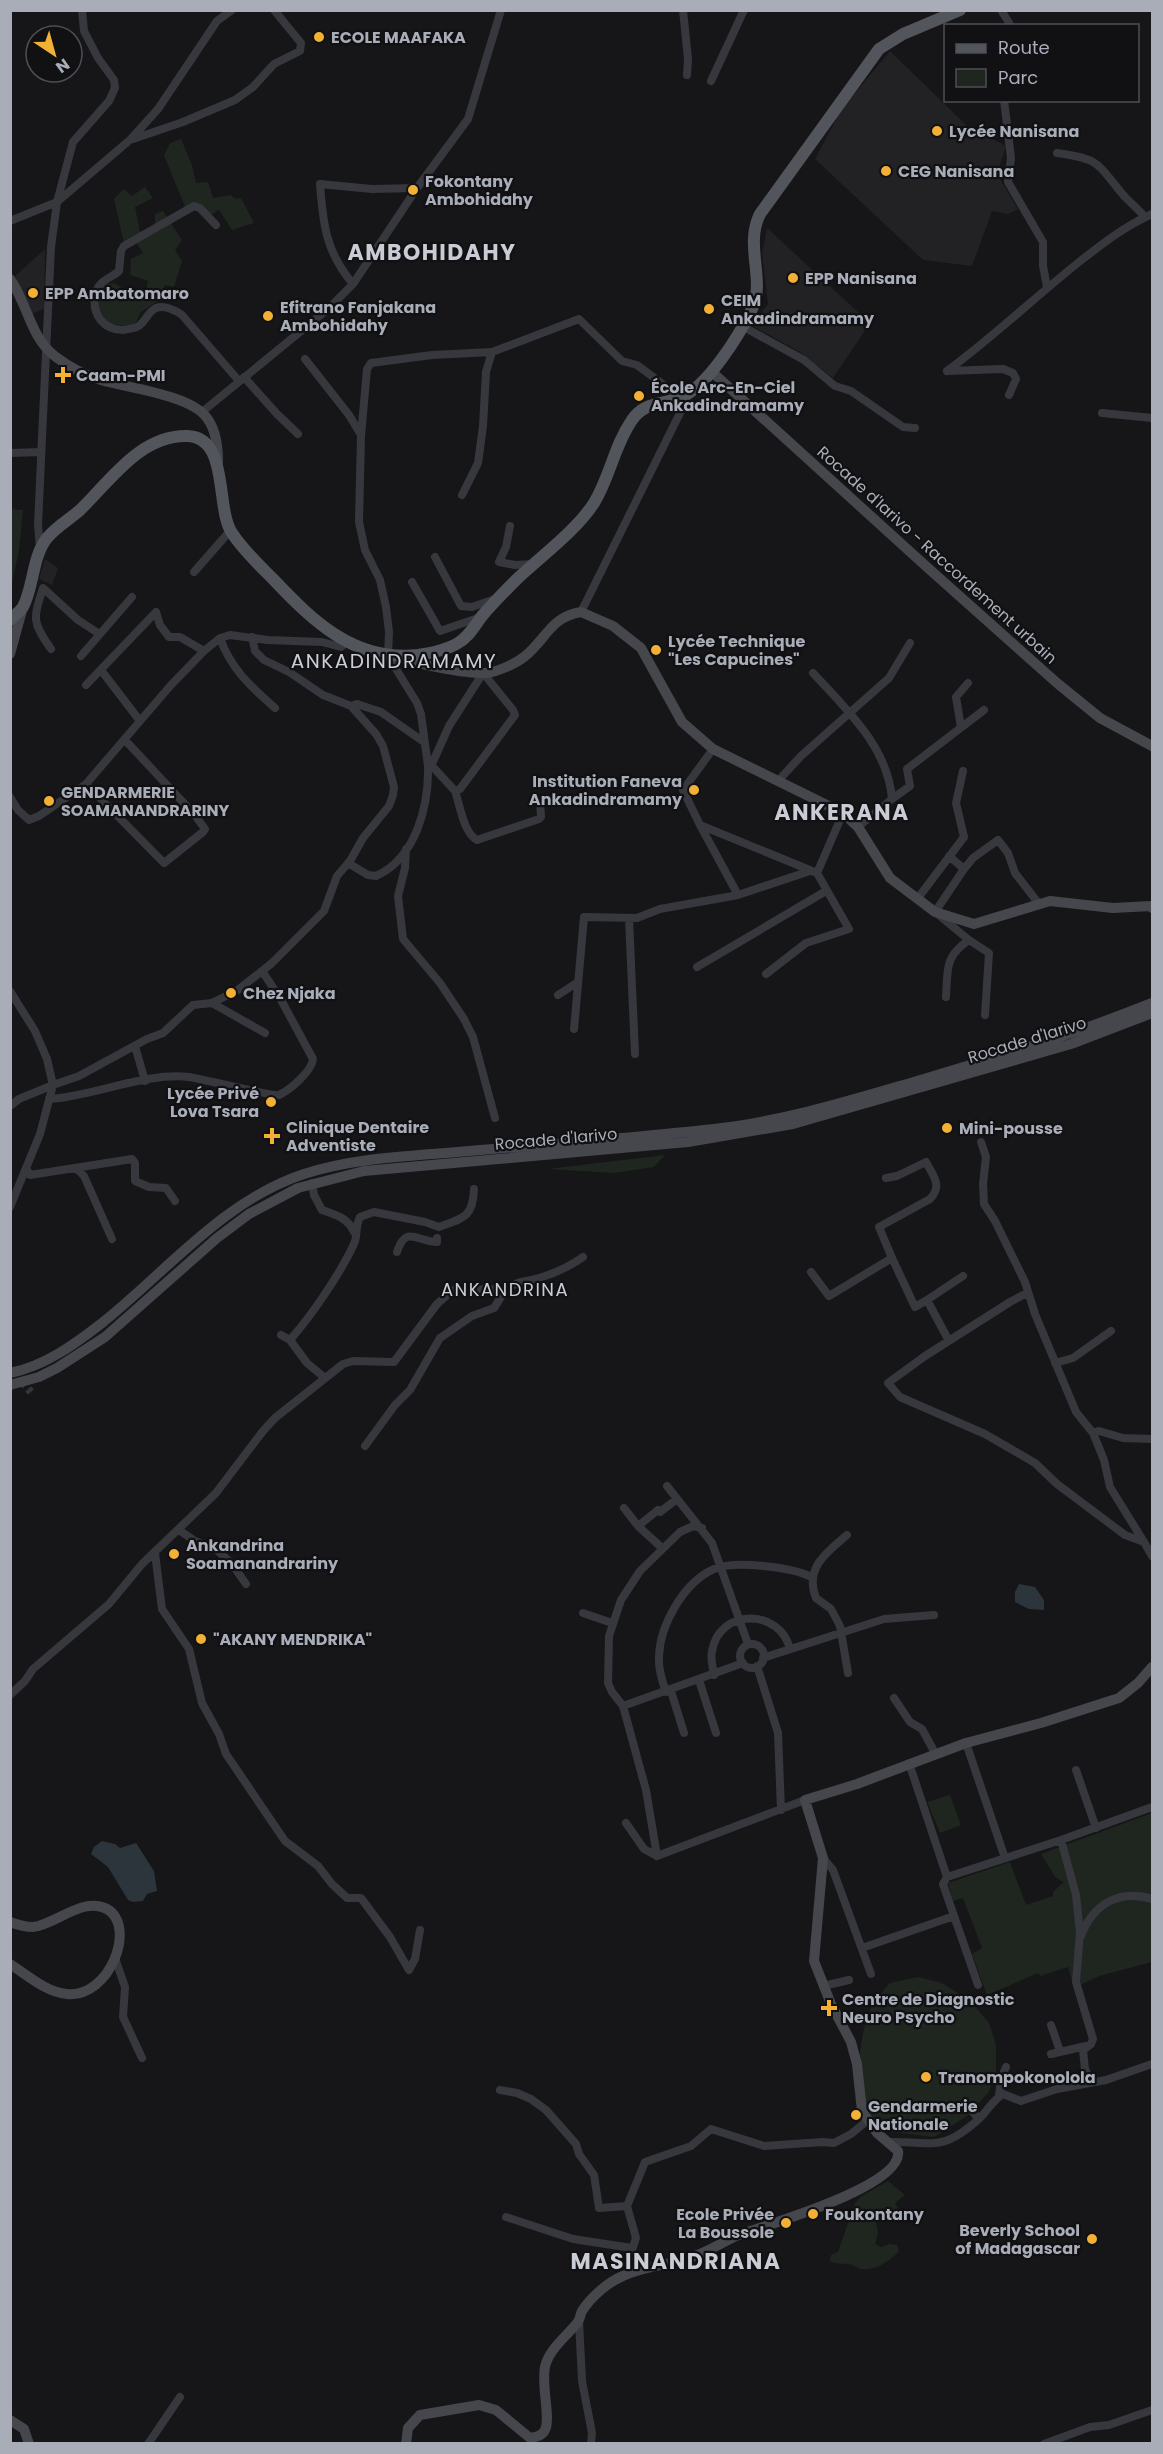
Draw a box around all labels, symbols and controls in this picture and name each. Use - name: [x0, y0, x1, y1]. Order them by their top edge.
- north arrow: [24, 24, 84, 84]
- legend: [944, 24, 1139, 102]
- place label: ECOLE MAAFAKA: [331, 26, 466, 49]
- marker: ECOLE MAAFAKA: [312, 30, 326, 44]
- text: Route: [998, 35, 1050, 60]
- text: N: [51, 53, 74, 79]
- text: Parc: [998, 65, 1038, 90]
- place label: Lycée Nanisana: [949, 120, 1079, 143]
- marker: Lycée Nanisana: [930, 124, 944, 138]
- place label: CEG Nanisana: [898, 160, 1014, 183]
- marker: CEG Nanisana: [879, 164, 893, 178]
- place label: Fokontany Ambohidahy: [425, 170, 534, 211]
- marker: Fokontany Ambohidahy: [406, 183, 420, 197]
- district label: AMBOHIDAHY: [348, 237, 516, 268]
- place label: EPP Nanisana: [805, 267, 917, 290]
- marker: EPP Nanisana: [786, 271, 800, 285]
- place label: EPP Ambatomaro: [45, 282, 189, 305]
- marker: EPP Ambatomaro: [26, 286, 40, 300]
- place label: CEIM Ankadindramamy: [721, 289, 875, 330]
- place label: Efitrano Fanjakana Ambohidahy: [280, 296, 436, 337]
- marker: CEIM Ankadindramamy: [702, 302, 716, 316]
- marker: Efitrano Fanjakana Ambohidahy: [261, 309, 275, 323]
- place label: Caam-PMI: [76, 364, 166, 387]
- marker: Caam-PMI: [54, 366, 72, 384]
- place label: École Arc-En-Ciel Ankadindramamy: [651, 376, 805, 417]
- marker: École Arc-En-Ciel Ankadindramamy: [632, 389, 646, 403]
- street label: Rocade d'Iarivo - Raccordement urbain: [812, 441, 1062, 669]
- place label: Lycée Technique "Les Capucines": [668, 630, 805, 671]
- marker: Lycée Technique "Les Capucines": [649, 643, 663, 657]
- district label: ANKADINDRAMAMY: [291, 647, 497, 675]
- place label: Institution Faneva Ankadindramamy: [529, 770, 683, 811]
- place label: GENDARMERIE SOAMANANDRARINY: [61, 781, 230, 822]
- marker: Institution Faneva Ankadindramamy: [687, 783, 701, 797]
- marker: GENDARMERIE SOAMANANDRARINY: [42, 794, 56, 808]
- district label: ANKERANA: [774, 797, 910, 828]
- place label: Chez Njaka: [243, 982, 336, 1005]
- marker: Chez Njaka: [224, 986, 238, 1000]
- street label: Rocade d'Iarivo: [965, 1011, 1089, 1069]
- place label: Lycée Privé Lova Tsara: [167, 1082, 259, 1123]
- marker: Lycée Privé Lova Tsara: [264, 1095, 278, 1109]
- place label: Clinique Dentaire Adventiste: [286, 1116, 429, 1157]
- place label: Mini-pousse: [959, 1117, 1063, 1140]
- marker: Mini-pousse: [940, 1121, 954, 1135]
- street label: Rocade d'Iarivo: [494, 1122, 618, 1156]
- marker: Clinique Dentaire Adventiste: [263, 1127, 281, 1145]
- district label: ANKANDRINA: [441, 1277, 569, 1302]
- place label: Ankandrina Soamanandrariny: [186, 1534, 339, 1575]
- marker: Ankandrina Soamanandrariny: [167, 1547, 181, 1561]
- place label: "AKANY MENDRIKA": [213, 1628, 372, 1651]
- marker: "AKANY MENDRIKA": [194, 1632, 208, 1646]
- place label: Centre de Diagnostic Neuro Psycho: [842, 1988, 1015, 2029]
- marker: Centre de Diagnostic Neuro Psycho: [820, 1999, 838, 2017]
- place label: Tranompokonolola: [938, 2066, 1096, 2089]
- marker: Tranompokonolola: [919, 2070, 933, 2084]
- place label: Gendarmerie Nationale: [868, 2095, 978, 2136]
- marker: Gendarmerie Nationale: [849, 2108, 863, 2122]
- place label: Ecole Privée La Boussole: [676, 2203, 774, 2244]
- place label: Foukontany: [825, 2203, 925, 2226]
- marker: Foukontany: [806, 2207, 820, 2221]
- marker: Ecole Privée La Boussole: [779, 2216, 793, 2230]
- place label: Beverly School of Madagascar: [955, 2219, 1080, 2260]
- marker: Beverly School of Madagascar: [1085, 2232, 1099, 2246]
- district label: MASINANDRIANA: [570, 2246, 782, 2277]

